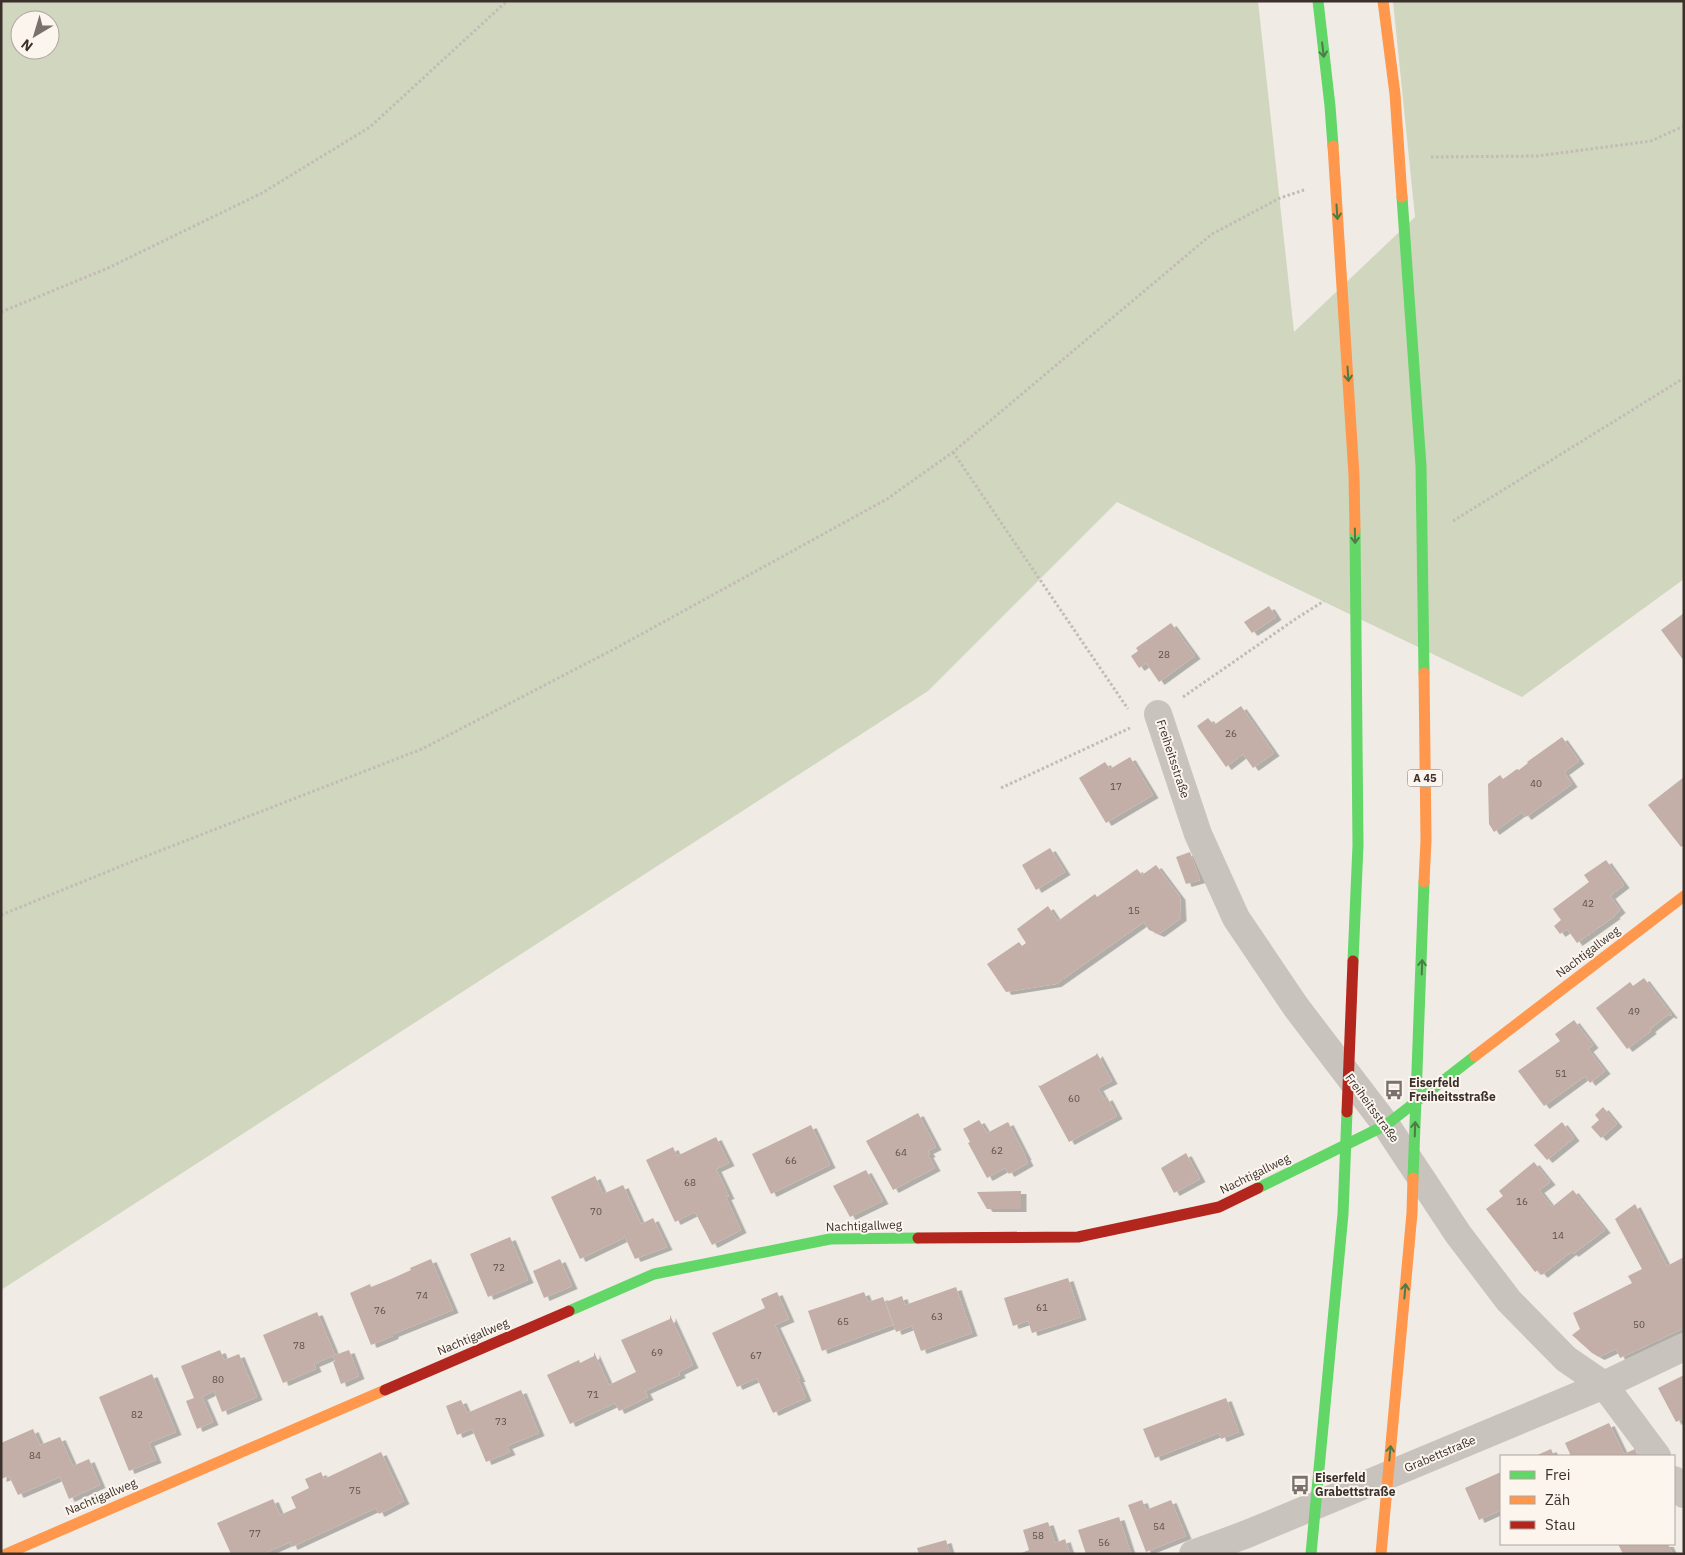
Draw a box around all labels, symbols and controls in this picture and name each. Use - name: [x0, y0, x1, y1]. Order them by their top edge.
- north arrow: [10, 10, 60, 60]
- text: N: [17, 35, 37, 55]
- one-way arrow: [1319, 41, 1329, 57]
- one-way arrow: [1332, 203, 1342, 219]
- one-way arrow: [1343, 365, 1352, 381]
- one-way arrow: [1350, 528, 1360, 544]
- house number: 28: [1158, 648, 1170, 661]
- street label: Freiheitsstraße: [1154, 718, 1193, 800]
- house number: 26: [1225, 727, 1237, 740]
- road number: A 45: [1408, 770, 1442, 786]
- house number: 40: [1530, 777, 1542, 790]
- house number: 17: [1110, 780, 1122, 793]
- house number: 42: [1582, 897, 1594, 910]
- house number: 15: [1128, 904, 1140, 917]
- street label: Nachtigallweg: [1553, 922, 1623, 981]
- one-way arrow: [1417, 959, 1426, 975]
- house number: 49: [1628, 1005, 1640, 1018]
- house number: 51: [1555, 1067, 1567, 1080]
- street label: Freiheitsstraße: [1342, 1070, 1403, 1146]
- place label: Eiserfeld Freiheitsstraße: [1409, 1075, 1496, 1104]
- bus stop icon: Eiserfeld Freiheitsstraße: [1383, 1079, 1405, 1101]
- house number: 60: [1068, 1092, 1080, 1105]
- one-way arrow: [1411, 1121, 1420, 1137]
- house number: 62: [991, 1144, 1003, 1157]
- house number: 64: [895, 1146, 907, 1159]
- street label: Nachtigallweg: [1217, 1150, 1293, 1197]
- house number: 66: [785, 1154, 797, 1167]
- house number: 68: [684, 1176, 696, 1189]
- house number: 16: [1516, 1195, 1528, 1208]
- house number: 70: [590, 1205, 602, 1218]
- street label: Nachtigallweg: [826, 1217, 903, 1234]
- house number: 14: [1552, 1229, 1564, 1242]
- house number: 72: [493, 1261, 505, 1274]
- one-way arrow: [1400, 1283, 1410, 1299]
- house number: 74: [416, 1289, 428, 1302]
- house number: 61: [1036, 1301, 1048, 1314]
- house number: 76: [374, 1304, 386, 1317]
- house number: 63: [931, 1310, 943, 1323]
- street label: Nachtigallweg: [435, 1314, 511, 1358]
- house number: 65: [837, 1315, 849, 1328]
- house number: 50: [1633, 1318, 1645, 1331]
- house number: 78: [293, 1339, 305, 1352]
- house number: 69: [651, 1346, 663, 1359]
- house number: 67: [750, 1349, 762, 1362]
- house number: 80: [212, 1373, 224, 1386]
- house number: 71: [587, 1388, 599, 1401]
- house number: 82: [131, 1408, 143, 1421]
- house number: 73: [495, 1415, 507, 1428]
- street label: Grabettstraße: [1402, 1432, 1478, 1475]
- one-way arrow: [1385, 1445, 1395, 1461]
- house number: 84: [29, 1449, 41, 1462]
- legend: [1500, 1455, 1675, 1545]
- text: Frei: [1545, 1465, 1571, 1484]
- place label: Eiserfeld Grabettstraße: [1315, 1470, 1396, 1499]
- street label: Nachtigallweg: [63, 1474, 139, 1518]
- bus stop icon: Eiserfeld Grabettstraße: [1289, 1474, 1311, 1496]
- house number: 75: [349, 1484, 361, 1497]
- text: Zäh: [1545, 1490, 1570, 1509]
- text: Stau: [1545, 1515, 1576, 1534]
- house number: 54: [1153, 1520, 1165, 1533]
- house number: 77: [249, 1527, 261, 1540]
- house number: 58: [1032, 1529, 1044, 1542]
- house number: 56: [1098, 1536, 1110, 1549]

